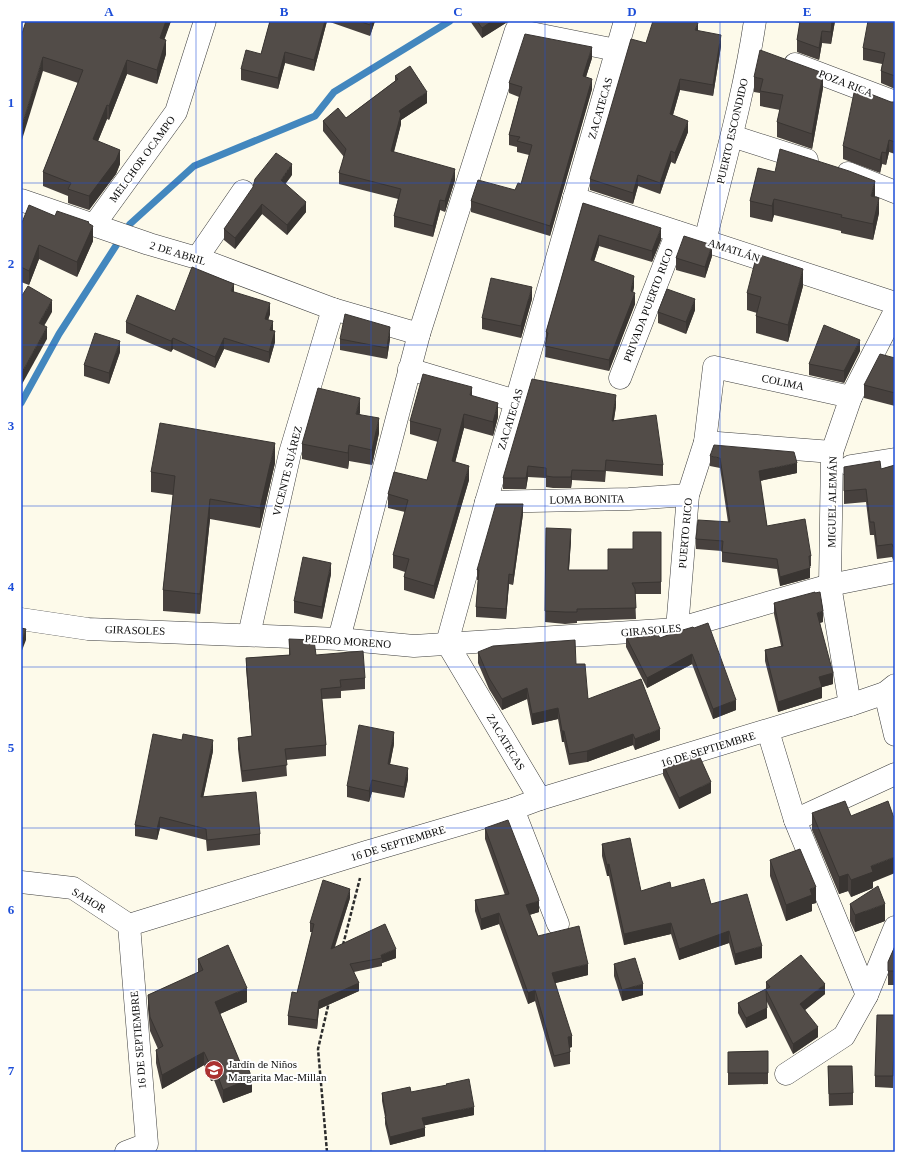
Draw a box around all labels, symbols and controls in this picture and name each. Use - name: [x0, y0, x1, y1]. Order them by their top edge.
- text: A: [104, 4, 114, 19]
- text: B: [280, 4, 289, 19]
- text: C: [453, 4, 463, 19]
- text: D: [627, 4, 637, 19]
- text: E: [803, 4, 811, 19]
- street label: POZA RICA: [817, 67, 875, 99]
- street label: ZACATECAS: [585, 76, 615, 140]
- street label: PUERTO ESCONDIDO: [714, 77, 750, 185]
- text: 1: [8, 95, 14, 110]
- street label: MELCHOR OCAMPO: [107, 114, 177, 204]
- street label: AMATLÁN: [707, 236, 761, 264]
- street label: 2 DE ABRIL: [148, 239, 208, 267]
- street label: PRIVADA PUERTO RICO: [621, 247, 675, 363]
- text: 2: [8, 256, 14, 271]
- street label: COLIMA: [761, 372, 806, 392]
- street label: ZACATECAS: [495, 387, 525, 451]
- text: 3: [8, 418, 15, 433]
- street label: VICENTE SUÁREZ: [270, 424, 304, 517]
- street label: MIGUEL ALEMÁN: [825, 456, 839, 548]
- street label: LOMA BONITA: [549, 492, 625, 506]
- street label: PUERTO RICO: [676, 497, 694, 569]
- text: 4: [8, 579, 15, 594]
- street label: GIRASOLES: [620, 621, 682, 639]
- street label: GIRASOLES: [105, 623, 165, 637]
- street label: PEDRO MORENO: [304, 632, 392, 650]
- street label: ZACATECAS: [484, 712, 528, 772]
- street label: 16 DE SEPTIEMBRE: [659, 729, 757, 769]
- text: 5: [8, 740, 15, 755]
- street label: 16 DE SEPTIEMBRE: [349, 823, 447, 863]
- street label: SAHOR: [70, 885, 109, 915]
- text: 6: [8, 902, 15, 917]
- street label: 16 DE SEPTIEMBRE: [128, 990, 148, 1090]
- place label: Jardín de Niños Margarita Mac-Millan: [228, 1058, 327, 1083]
- school or university icon: Jardín de Niños Margarita Mac-Millan: [203, 1059, 225, 1081]
- text: 7: [8, 1063, 15, 1078]

